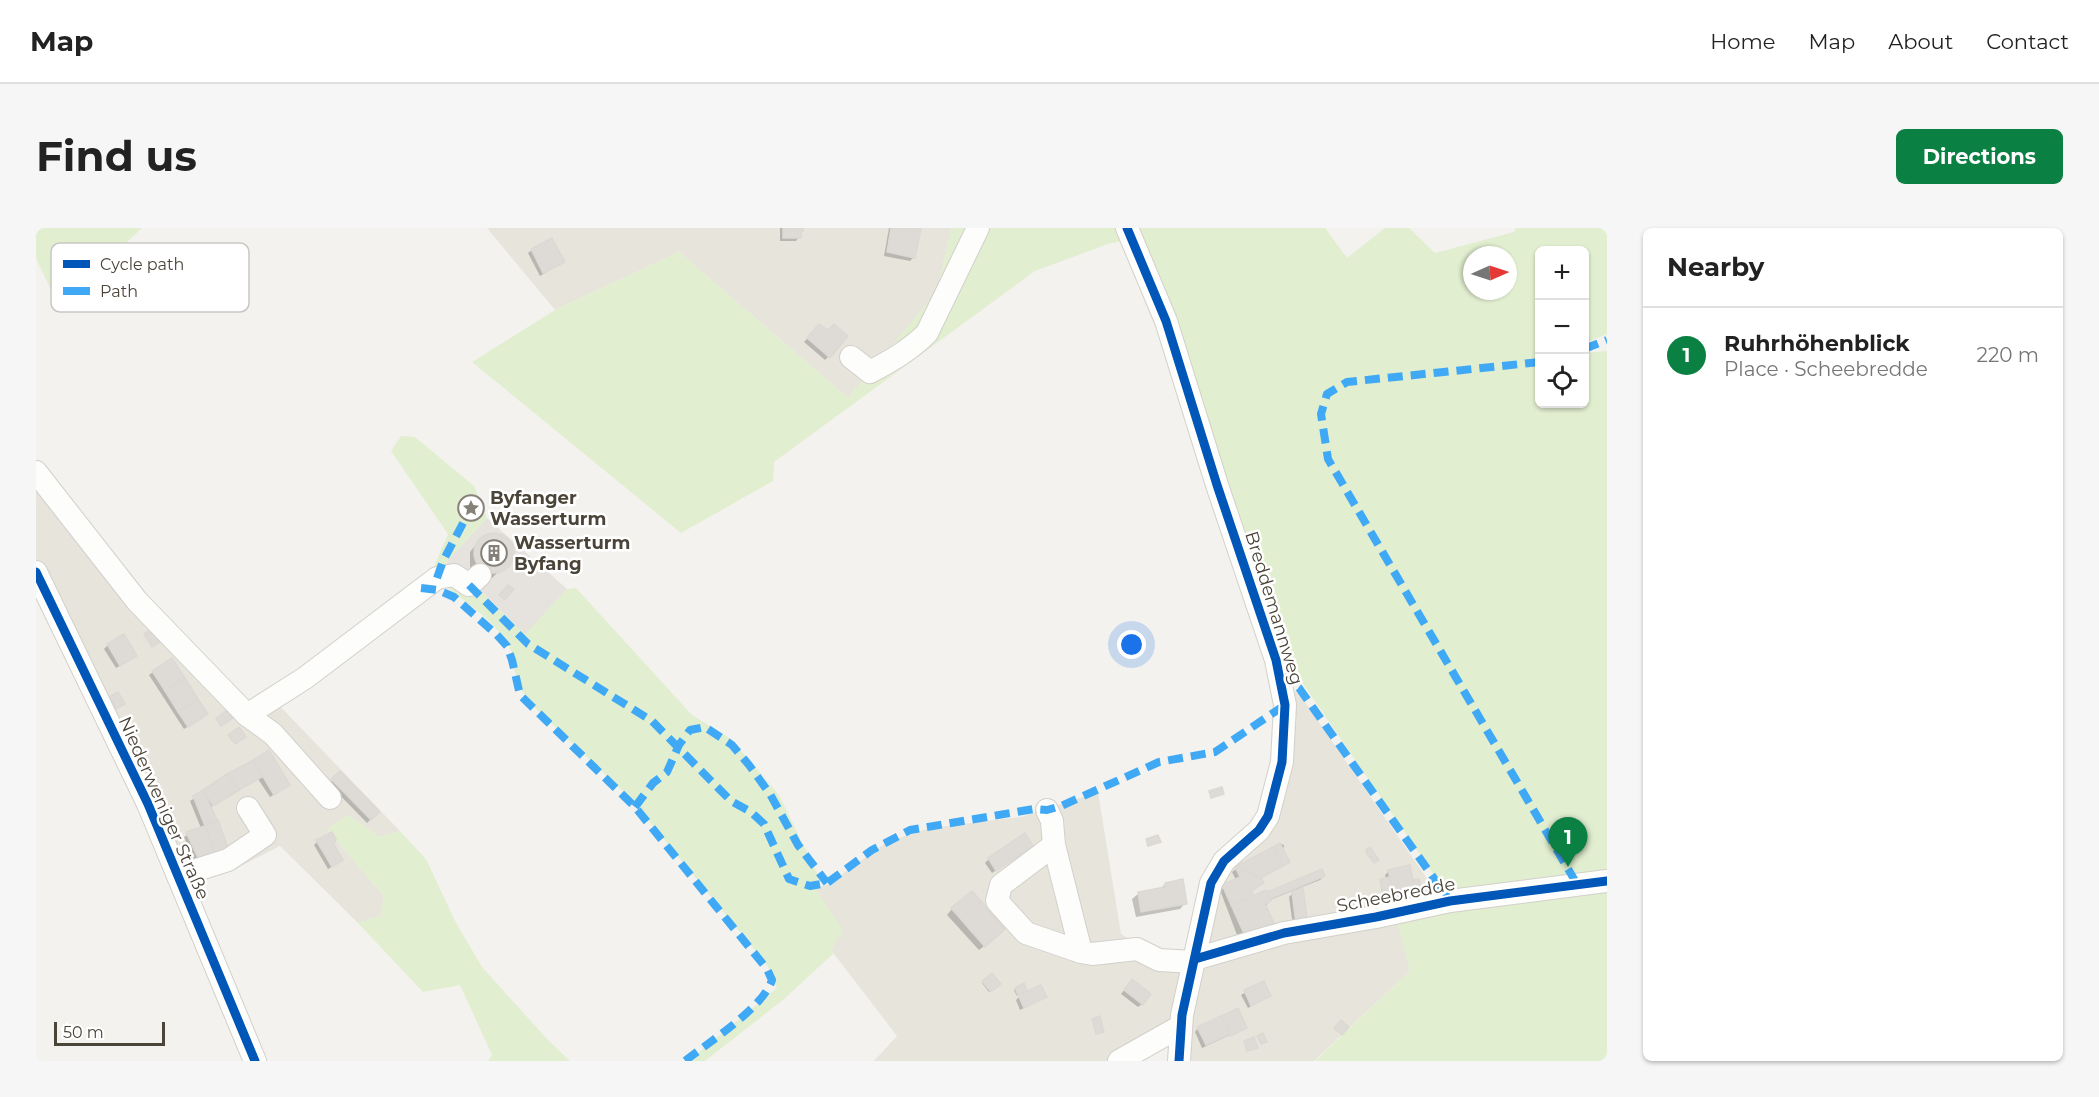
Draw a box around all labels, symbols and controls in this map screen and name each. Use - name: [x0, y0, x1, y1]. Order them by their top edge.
- text: Map: [30, 24, 93, 58]
- text: Home: [1710, 29, 1775, 54]
- text: Map: [1808, 29, 1855, 54]
- text: About: [1888, 29, 1953, 54]
- text: Contact: [1986, 29, 2069, 54]
- button: Directions: [1896, 129, 2063, 184]
- text: Find us: [36, 130, 197, 182]
- legend: [51, 243, 249, 312]
- north arrow: [1463, 246, 1517, 300]
- map controls: [1535, 246, 1589, 408]
- button: +: [1535, 246, 1589, 300]
- text: Nearby: [1667, 251, 1764, 283]
- text: Cycle path: [100, 255, 184, 274]
- text: Path: [100, 282, 138, 301]
- button: −: [1535, 300, 1589, 354]
- text: Ruhrhöhenblick: [1724, 330, 1910, 357]
- text: 1: [1683, 343, 1690, 367]
- text: 220 m: [1977, 343, 2039, 367]
- button: locate: [1535, 354, 1589, 408]
- text: Place · Scheebredde: [1724, 357, 1928, 381]
- place label: Byfanger Wasserturm: [490, 487, 606, 530]
- place icon: Byfanger Wasserturm: [456, 493, 486, 523]
- street label: Breddemannweg: [1240, 529, 1308, 687]
- place label: Wasserturm Byfang: [514, 532, 630, 575]
- building icon: Wasserturm Byfang: [479, 538, 509, 568]
- your location: [1117, 630, 1146, 659]
- street label: Niederweniger Straße: [114, 713, 214, 903]
- pin: 1: [1548, 818, 1588, 867]
- street label: Scheebredde: [1335, 873, 1457, 917]
- scale bar: [54, 1019, 165, 1046]
- text: 50 m: [63, 1023, 104, 1042]

